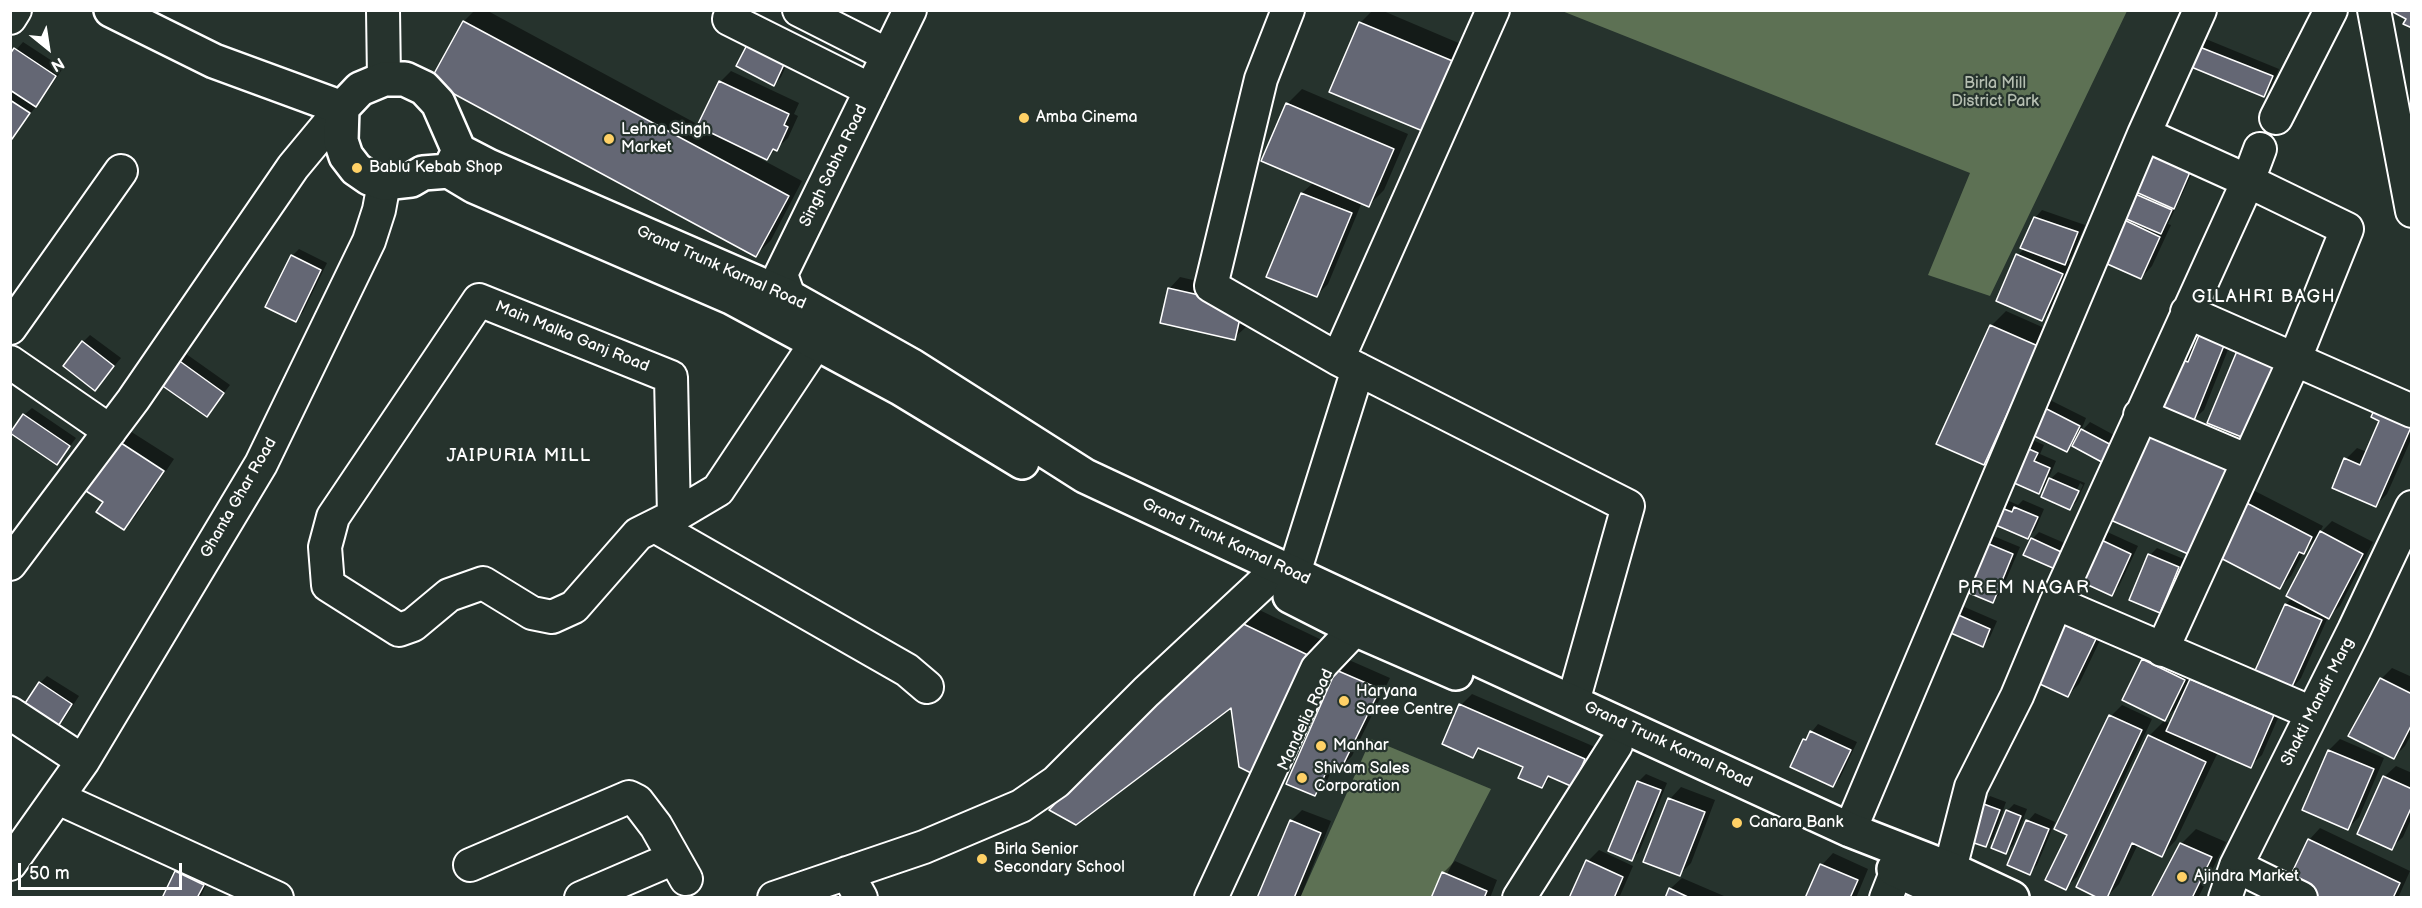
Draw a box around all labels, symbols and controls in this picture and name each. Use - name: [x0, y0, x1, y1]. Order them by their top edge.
- north arrow: [18, 18, 78, 78]
- text: N: [47, 53, 67, 75]
- park label: Birla Mill District Park: [1951, 74, 2039, 112]
- street label: Singh Sabha Road: [796, 102, 872, 230]
- place label: Amba Cinema: [1036, 108, 1137, 128]
- marker: Amba Cinema: [1017, 111, 1031, 125]
- place label: Lehna Singh Market: [621, 120, 711, 158]
- marker: Lehna Singh Market: [602, 132, 616, 146]
- place label: Bablu Kebab Shop: [369, 158, 503, 178]
- marker: Bablu Kebab Shop: [350, 161, 364, 175]
- street label: Grand Trunk Karnal Road: [633, 222, 809, 314]
- district label: GILAHRI BAGH: [2192, 286, 2336, 308]
- street label: Main Malka Ganj Road: [492, 297, 652, 377]
- street label: Ghanta Ghar Road: [197, 435, 281, 561]
- district label: JAIPURIA MILL: [446, 445, 592, 467]
- street label: Grand Trunk Karnal Road: [1139, 495, 1313, 589]
- district label: PREM NAGAR: [1958, 577, 2090, 599]
- street label: Shakti Mandir Marg: [2277, 635, 2359, 769]
- street label: Mandelia Road: [1274, 666, 1338, 774]
- place label: Haryana Saree Centre: [1356, 682, 1453, 720]
- marker: Haryana Saree Centre: [1337, 694, 1351, 708]
- street label: Grand Trunk Karnal Road: [1581, 698, 1755, 792]
- place label: Manhar: [1333, 736, 1389, 756]
- marker: Manhar: [1314, 739, 1328, 753]
- place label: Shivam Sales Corporation: [1314, 759, 1409, 797]
- marker: Shivam Sales Corporation: [1295, 771, 1309, 785]
- place label: Canara Bank: [1749, 813, 1843, 833]
- marker: Canara Bank: [1730, 816, 1744, 830]
- place label: Birla Senior Secondary School: [994, 840, 1125, 878]
- scale bar: [21, 851, 184, 889]
- marker: Birla Senior Secondary School: [975, 852, 989, 866]
- text: 50 m: [29, 863, 70, 884]
- place label: Ajindra Market: [2194, 867, 2299, 887]
- marker: Ajindra Market: [2175, 870, 2189, 884]

